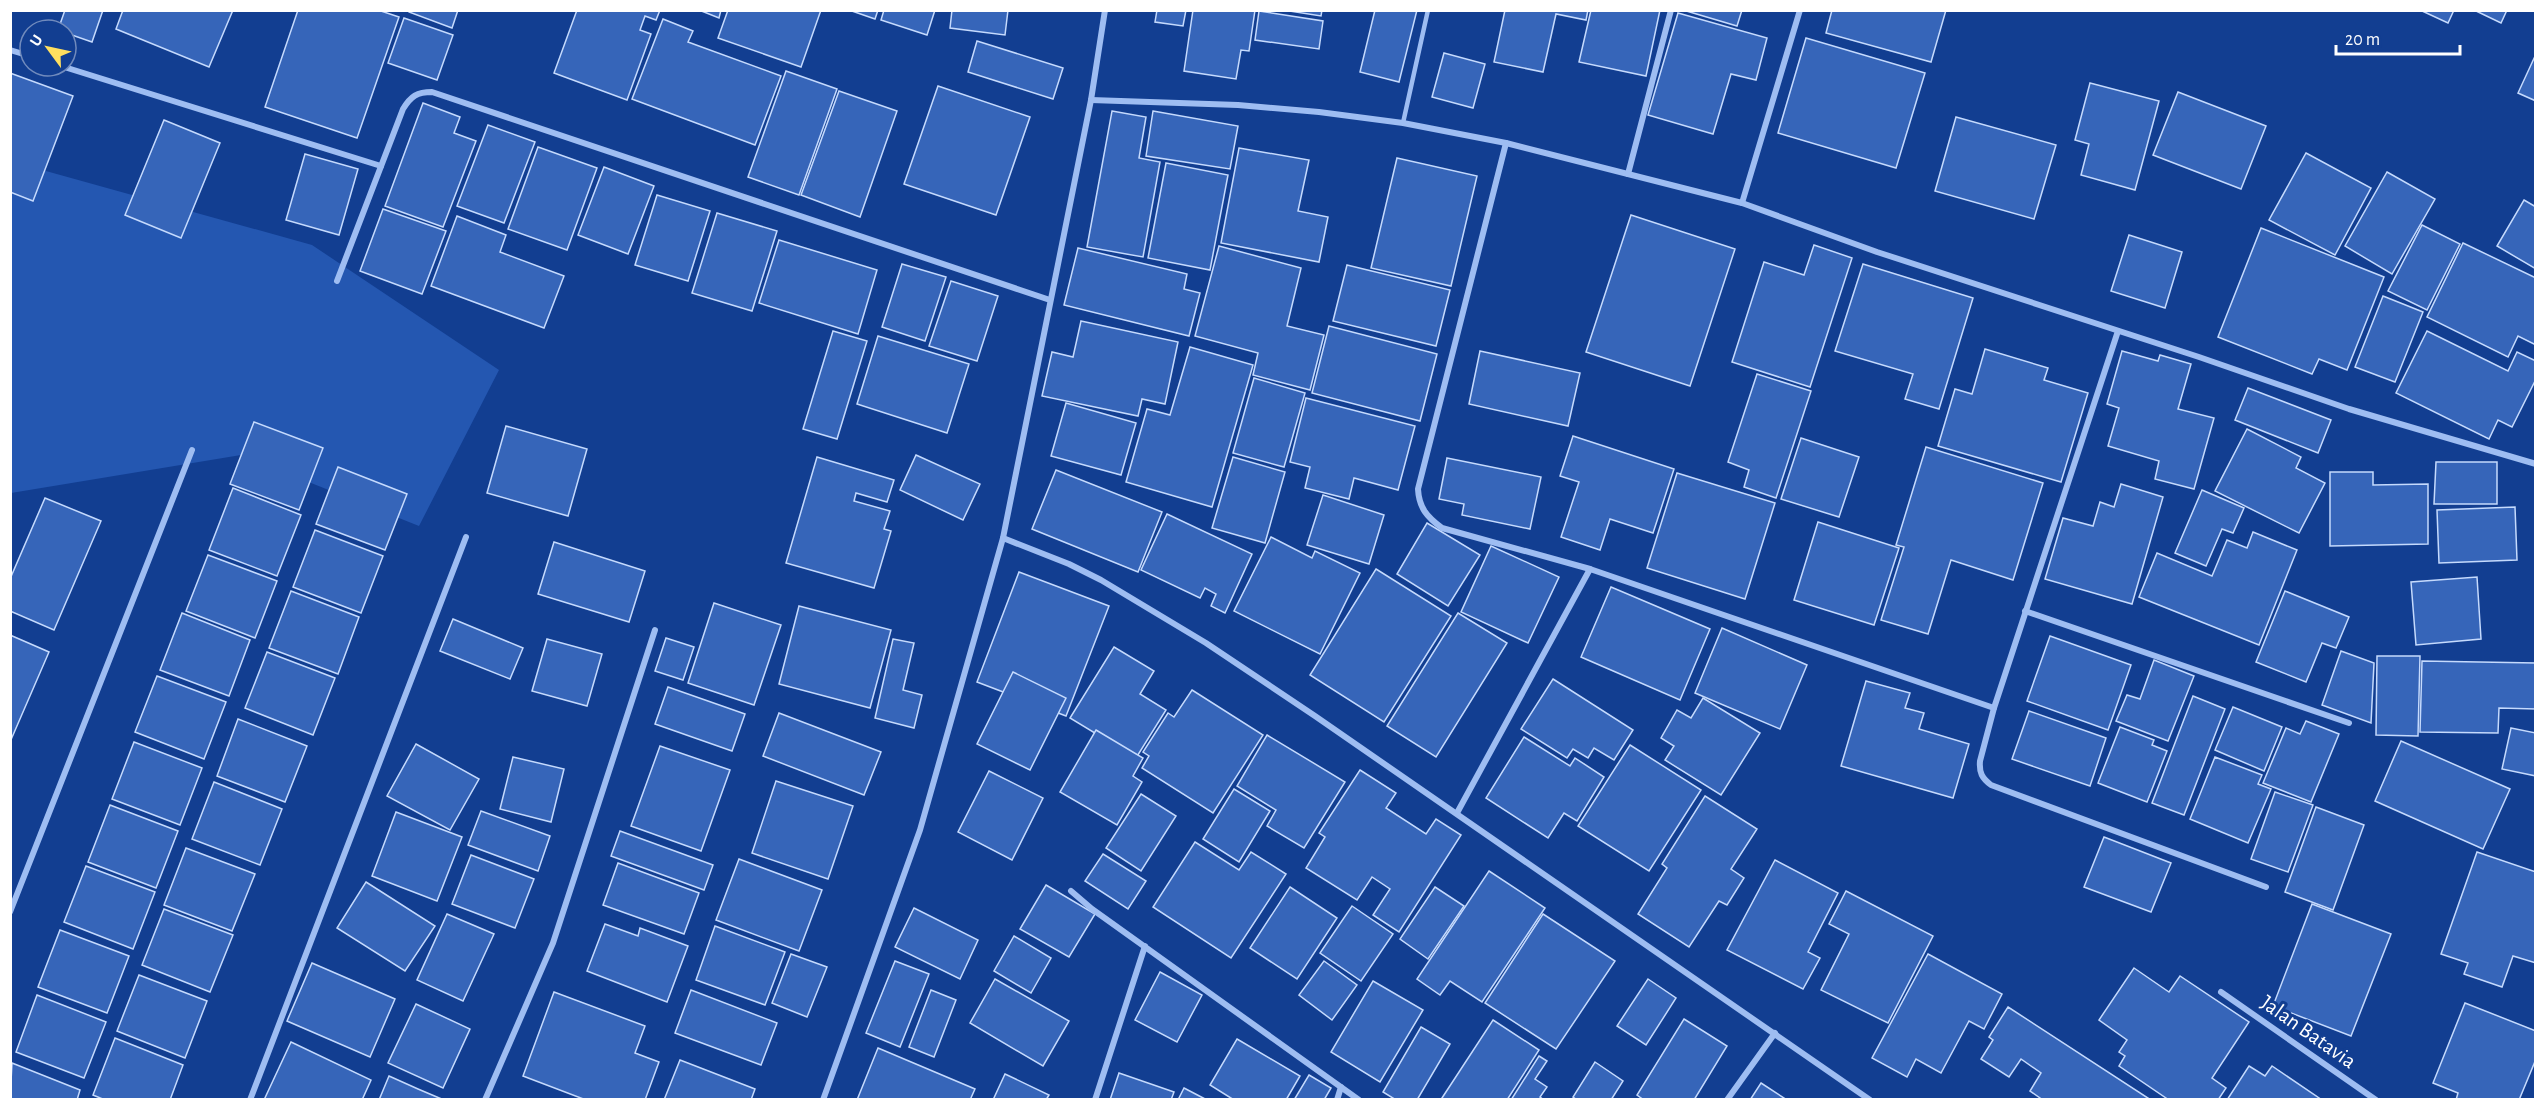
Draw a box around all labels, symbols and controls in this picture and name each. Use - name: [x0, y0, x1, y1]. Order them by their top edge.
- north arrow: [18, 18, 78, 78]
- scale bar: [2336, 18, 2460, 56]
- text: 20 m: [2345, 31, 2380, 49]
- text: U: [27, 32, 46, 49]
- street label: Jalan Batavia: [2257, 991, 2360, 1073]

